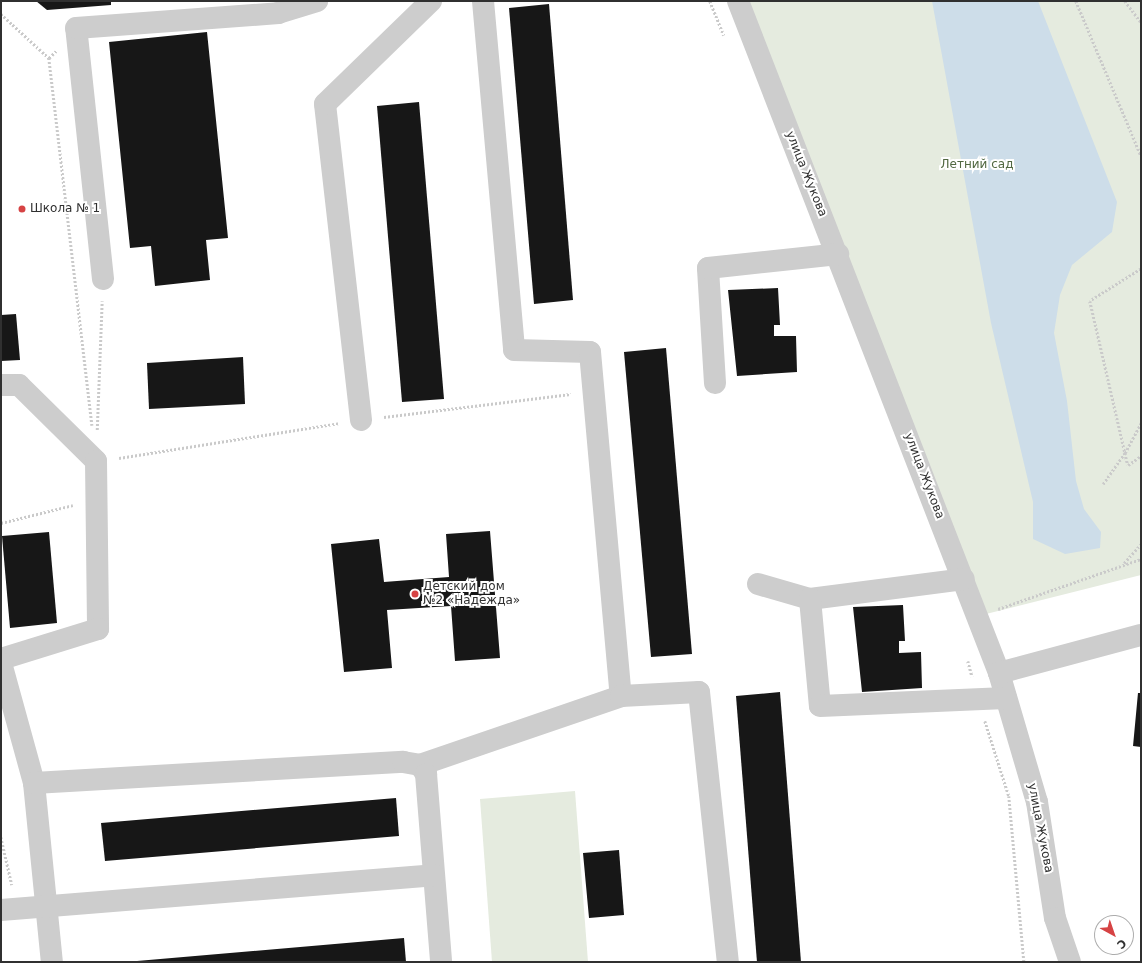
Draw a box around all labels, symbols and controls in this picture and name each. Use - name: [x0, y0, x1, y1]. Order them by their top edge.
- street label: улица Жукова: [782, 129, 830, 219]
- park label: Летний сад: [941, 158, 1013, 172]
- place label: Школа № 1: [30, 202, 100, 216]
- marker: Школа № 1: [17, 204, 27, 214]
- street label: улица Жукова: [901, 431, 947, 521]
- place label: Детский дом №2 «Надежда»: [423, 580, 520, 608]
- marker: Детский дом №2 «Надежда»: [410, 589, 420, 599]
- street label: улица Жукова: [1024, 782, 1056, 874]
- north arrow: [1094, 915, 1134, 955]
- text: С: [1114, 936, 1129, 951]

